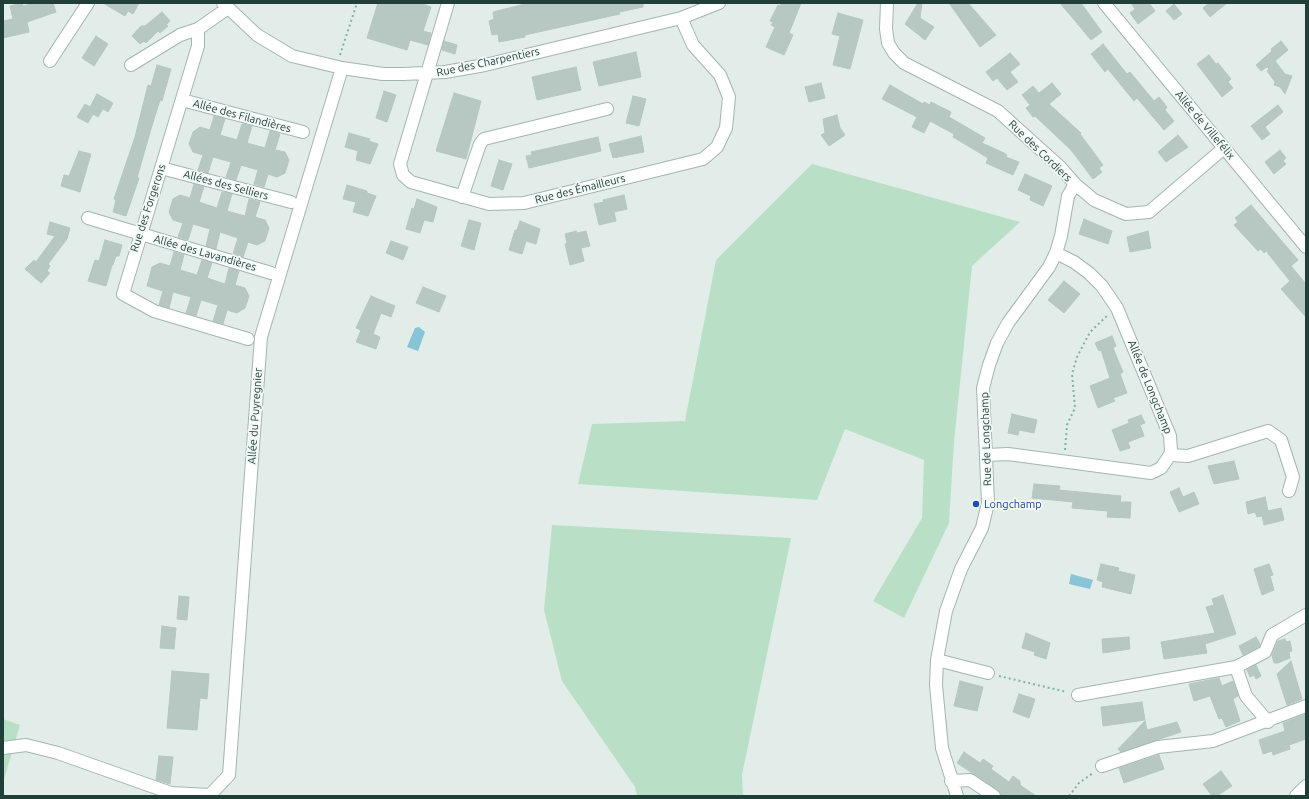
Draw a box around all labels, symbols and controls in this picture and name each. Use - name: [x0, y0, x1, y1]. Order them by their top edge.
- street label: Rue des Charpentiers: [435, 45, 541, 79]
- street label: Allée de Villefélix: [1172, 88, 1238, 162]
- street label: Allée des Filandières: [192, 97, 292, 135]
- street label: Rue des Cordiers: [1006, 117, 1074, 185]
- street label: Rue des Forgerons: [128, 162, 168, 254]
- street label: Allées des Selliers: [182, 167, 270, 203]
- street label: Rue des Émailleurs: [533, 171, 627, 207]
- street label: Allée des Lavandières: [152, 232, 258, 274]
- street label: Allée de Longchamp: [1125, 338, 1175, 436]
- street label: Allée du Puyregnier: [245, 367, 265, 465]
- street label: Rue de Longchamp: [978, 392, 994, 486]
- place label: Longchamp: [984, 497, 1042, 511]
- marker: Longchamp: [971, 499, 981, 509]

